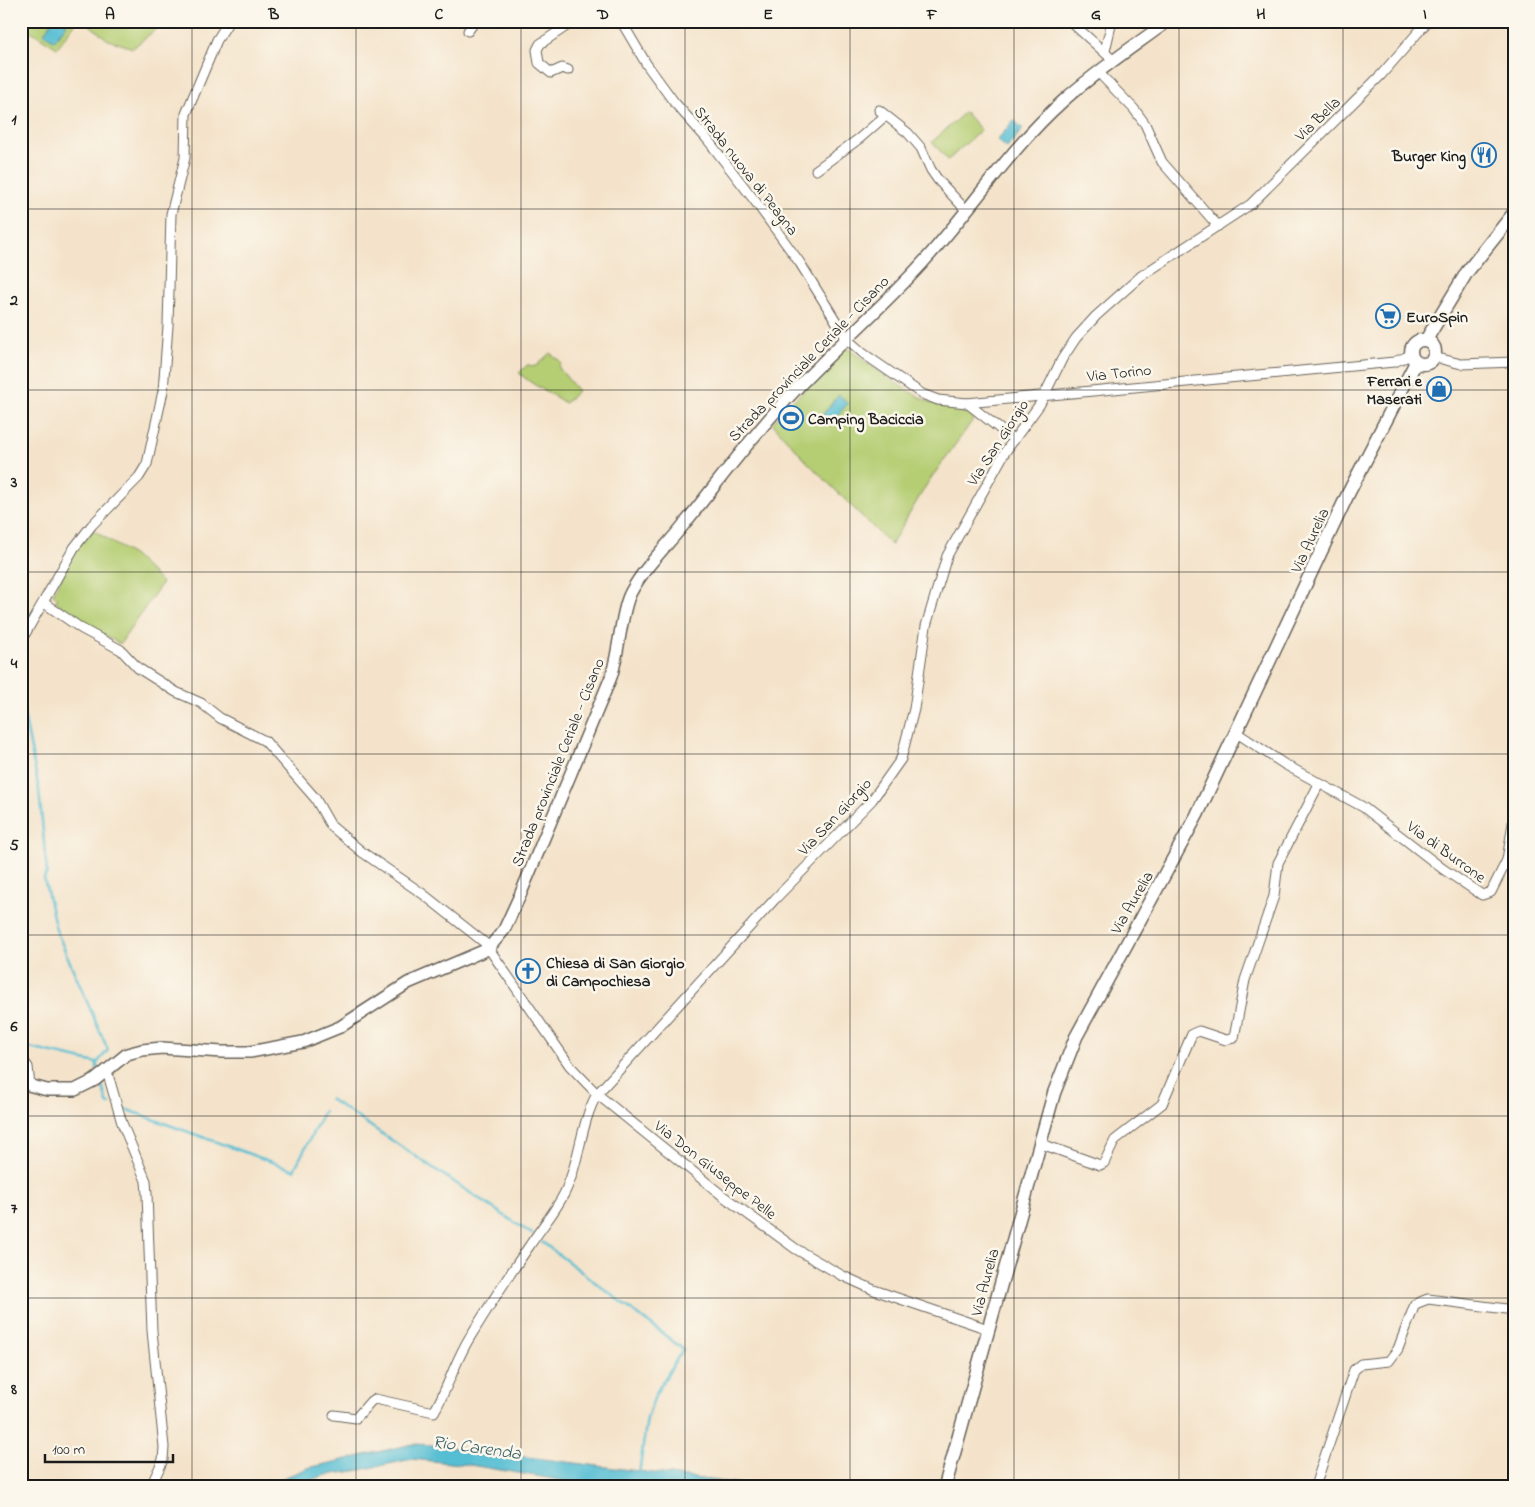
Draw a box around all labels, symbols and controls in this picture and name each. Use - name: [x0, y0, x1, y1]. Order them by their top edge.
- text: A: [105, 3, 115, 27]
- text: B: [268, 3, 280, 27]
- text: C: [435, 3, 444, 27]
- text: D: [596, 3, 609, 27]
- text: E: [763, 3, 773, 27]
- text: F: [926, 3, 938, 27]
- text: G: [1091, 3, 1101, 27]
- text: H: [1256, 3, 1266, 27]
- text: I: [1423, 3, 1427, 27]
- street label: Via Bella: [1289, 91, 1347, 148]
- street label: Strada nuova di Peagna: [687, 101, 804, 241]
- text: 1: [11, 108, 17, 132]
- restaurant icon: Burger King: [1471, 142, 1497, 168]
- place label: Burger King: [1391, 145, 1466, 170]
- street label: Strada provinciale Ceriale - Cisano: [723, 271, 896, 448]
- text: 2: [9, 289, 18, 313]
- supermarket icon: EuroSpin: [1375, 303, 1401, 329]
- place label: EuroSpin: [1406, 306, 1468, 330]
- street label: Via Torino: [1085, 359, 1153, 389]
- place label: Ferrari e Maserati: [1366, 370, 1423, 412]
- shop icon: Ferrari e Maserati: [1426, 376, 1452, 402]
- street label: Via San Giorgio: [961, 395, 1036, 492]
- sports icon: Camping Baciccia: [778, 405, 804, 431]
- place label: Camping Baciccia: [808, 408, 924, 433]
- text: 3: [10, 471, 18, 495]
- street label: Via Aurelia: [1285, 504, 1336, 578]
- text: 4: [10, 652, 18, 676]
- street label: Strada provinciale Ceriale - Cisano: [506, 655, 612, 871]
- street label: Via San Giorgio: [792, 773, 878, 863]
- street label: Via di Burrone: [1400, 815, 1491, 890]
- text: 5: [9, 834, 19, 858]
- street label: Via Aurelia: [1105, 867, 1160, 940]
- place label: Chiesa di San Giorgio di Campochiesa: [546, 952, 684, 994]
- church icon: Chiesa di San Giorgio di Campochiesa: [515, 958, 541, 984]
- text: 6: [9, 1015, 18, 1039]
- street label: Via Don Giuseppe Pelle: [648, 1114, 782, 1227]
- text: 7: [11, 1197, 18, 1221]
- street label: Via Aurelia: [965, 1246, 1006, 1320]
- text: 8: [10, 1378, 17, 1402]
- water label: Rio Carenda: [431, 1430, 523, 1468]
- scale bar: [45, 1432, 172, 1464]
- text: 100 m: [52, 1439, 85, 1461]

